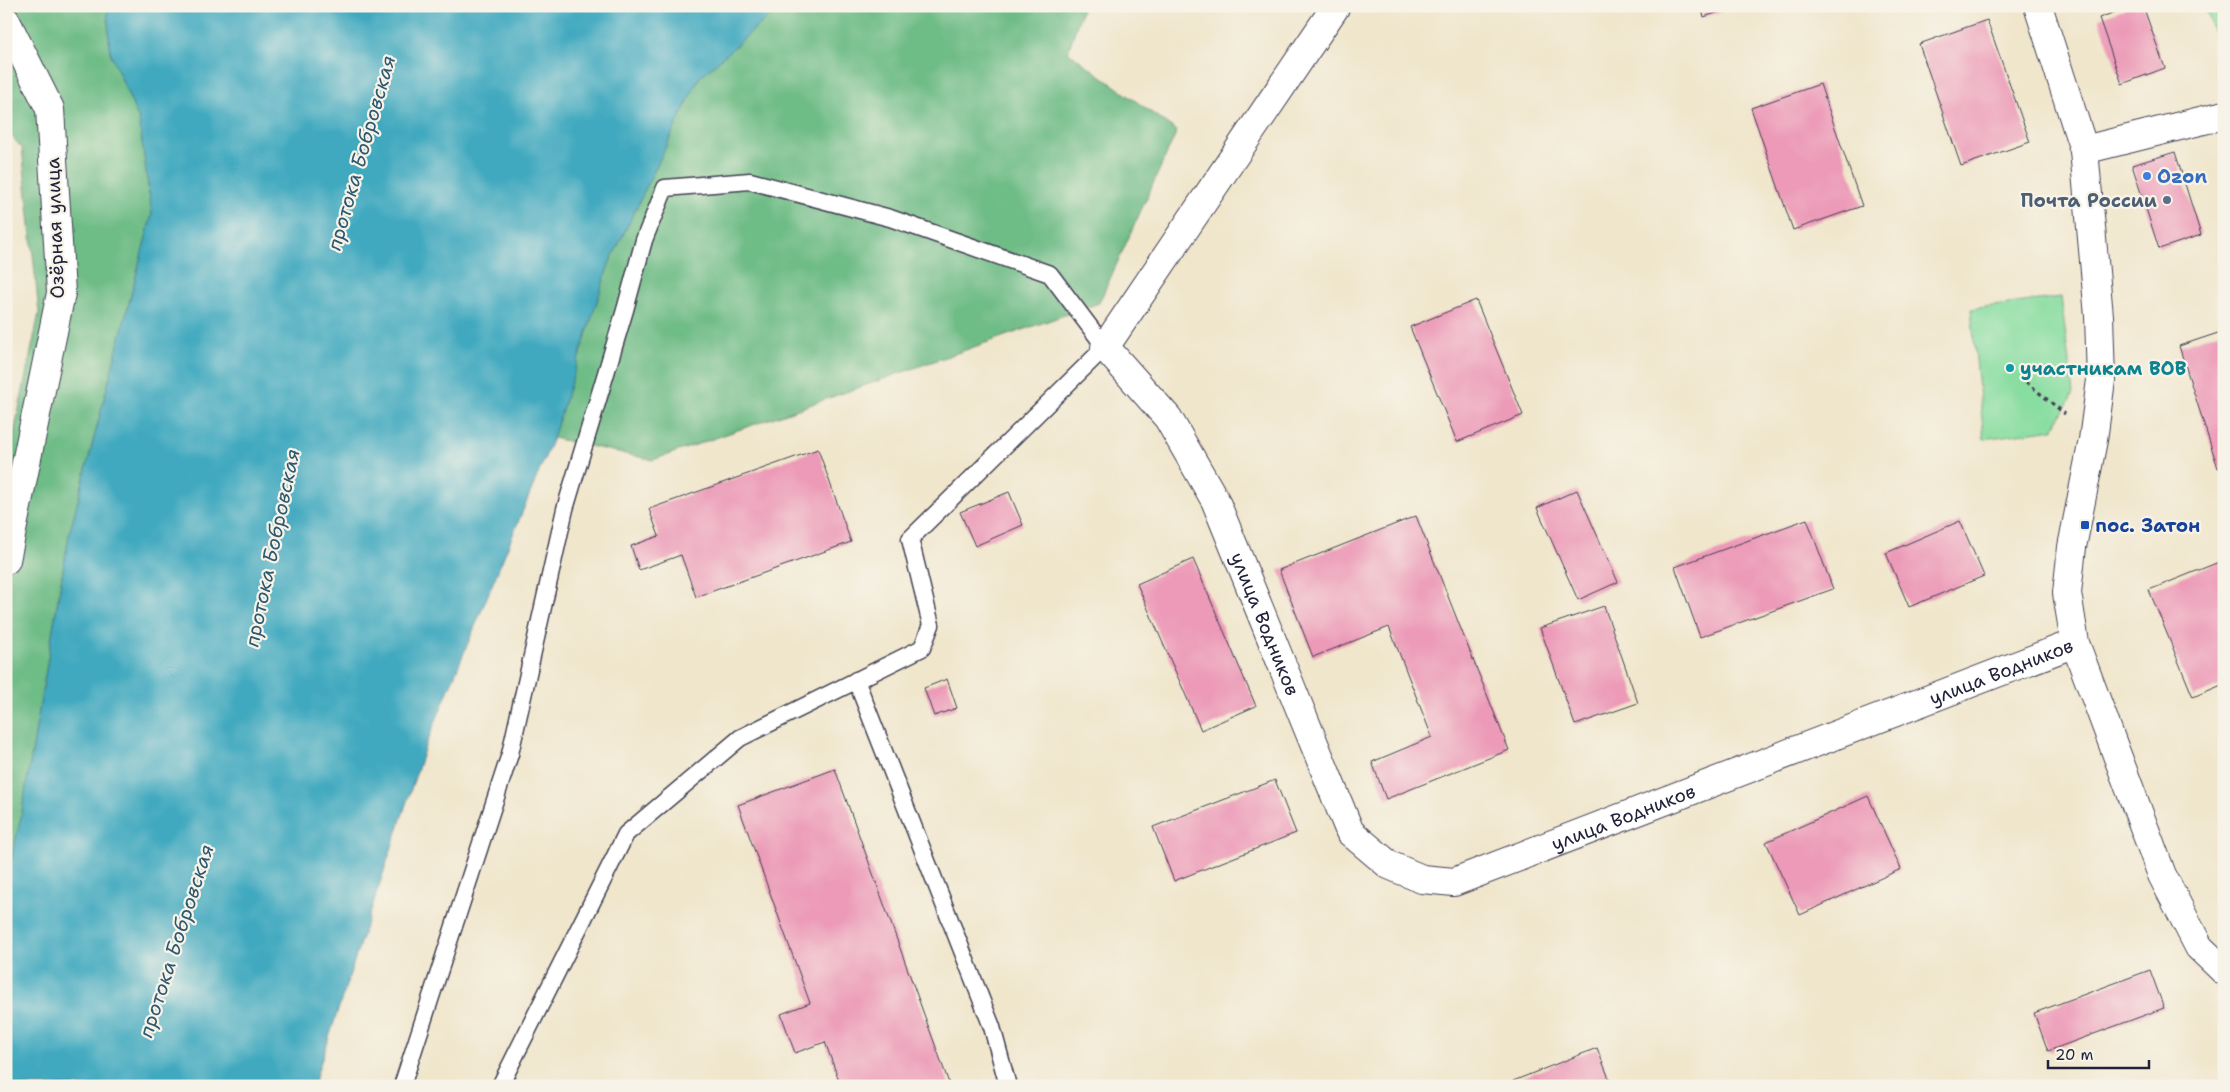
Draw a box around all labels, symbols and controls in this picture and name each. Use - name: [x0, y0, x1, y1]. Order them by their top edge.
- water label: протока Бобровская: [321, 52, 401, 254]
- street label: Озёрная улица: [40, 157, 70, 299]
- place label: Ozon: [2157, 164, 2207, 189]
- marker: Ozon: [2141, 170, 2153, 182]
- place label: Почта России: [2020, 188, 2157, 213]
- marker: Почта России: [2161, 194, 2173, 206]
- place label: участникам ВОВ: [2020, 356, 2187, 381]
- marker: участникам ВОВ: [2004, 362, 2016, 374]
- water label: протока Бобровская: [238, 447, 306, 649]
- place label: пос. Затон: [2095, 513, 2200, 538]
- marker: пос. Затон: [2079, 519, 2091, 531]
- street label: улица Водников: [1225, 549, 1306, 699]
- street label: улица Водников: [1925, 632, 2077, 710]
- street label: улица Водников: [1547, 778, 1699, 856]
- water label: протока Бобровская: [132, 841, 220, 1041]
- scale bar: [2048, 1037, 2149, 1069]
- text: 20 m: [2055, 1045, 2094, 1065]

